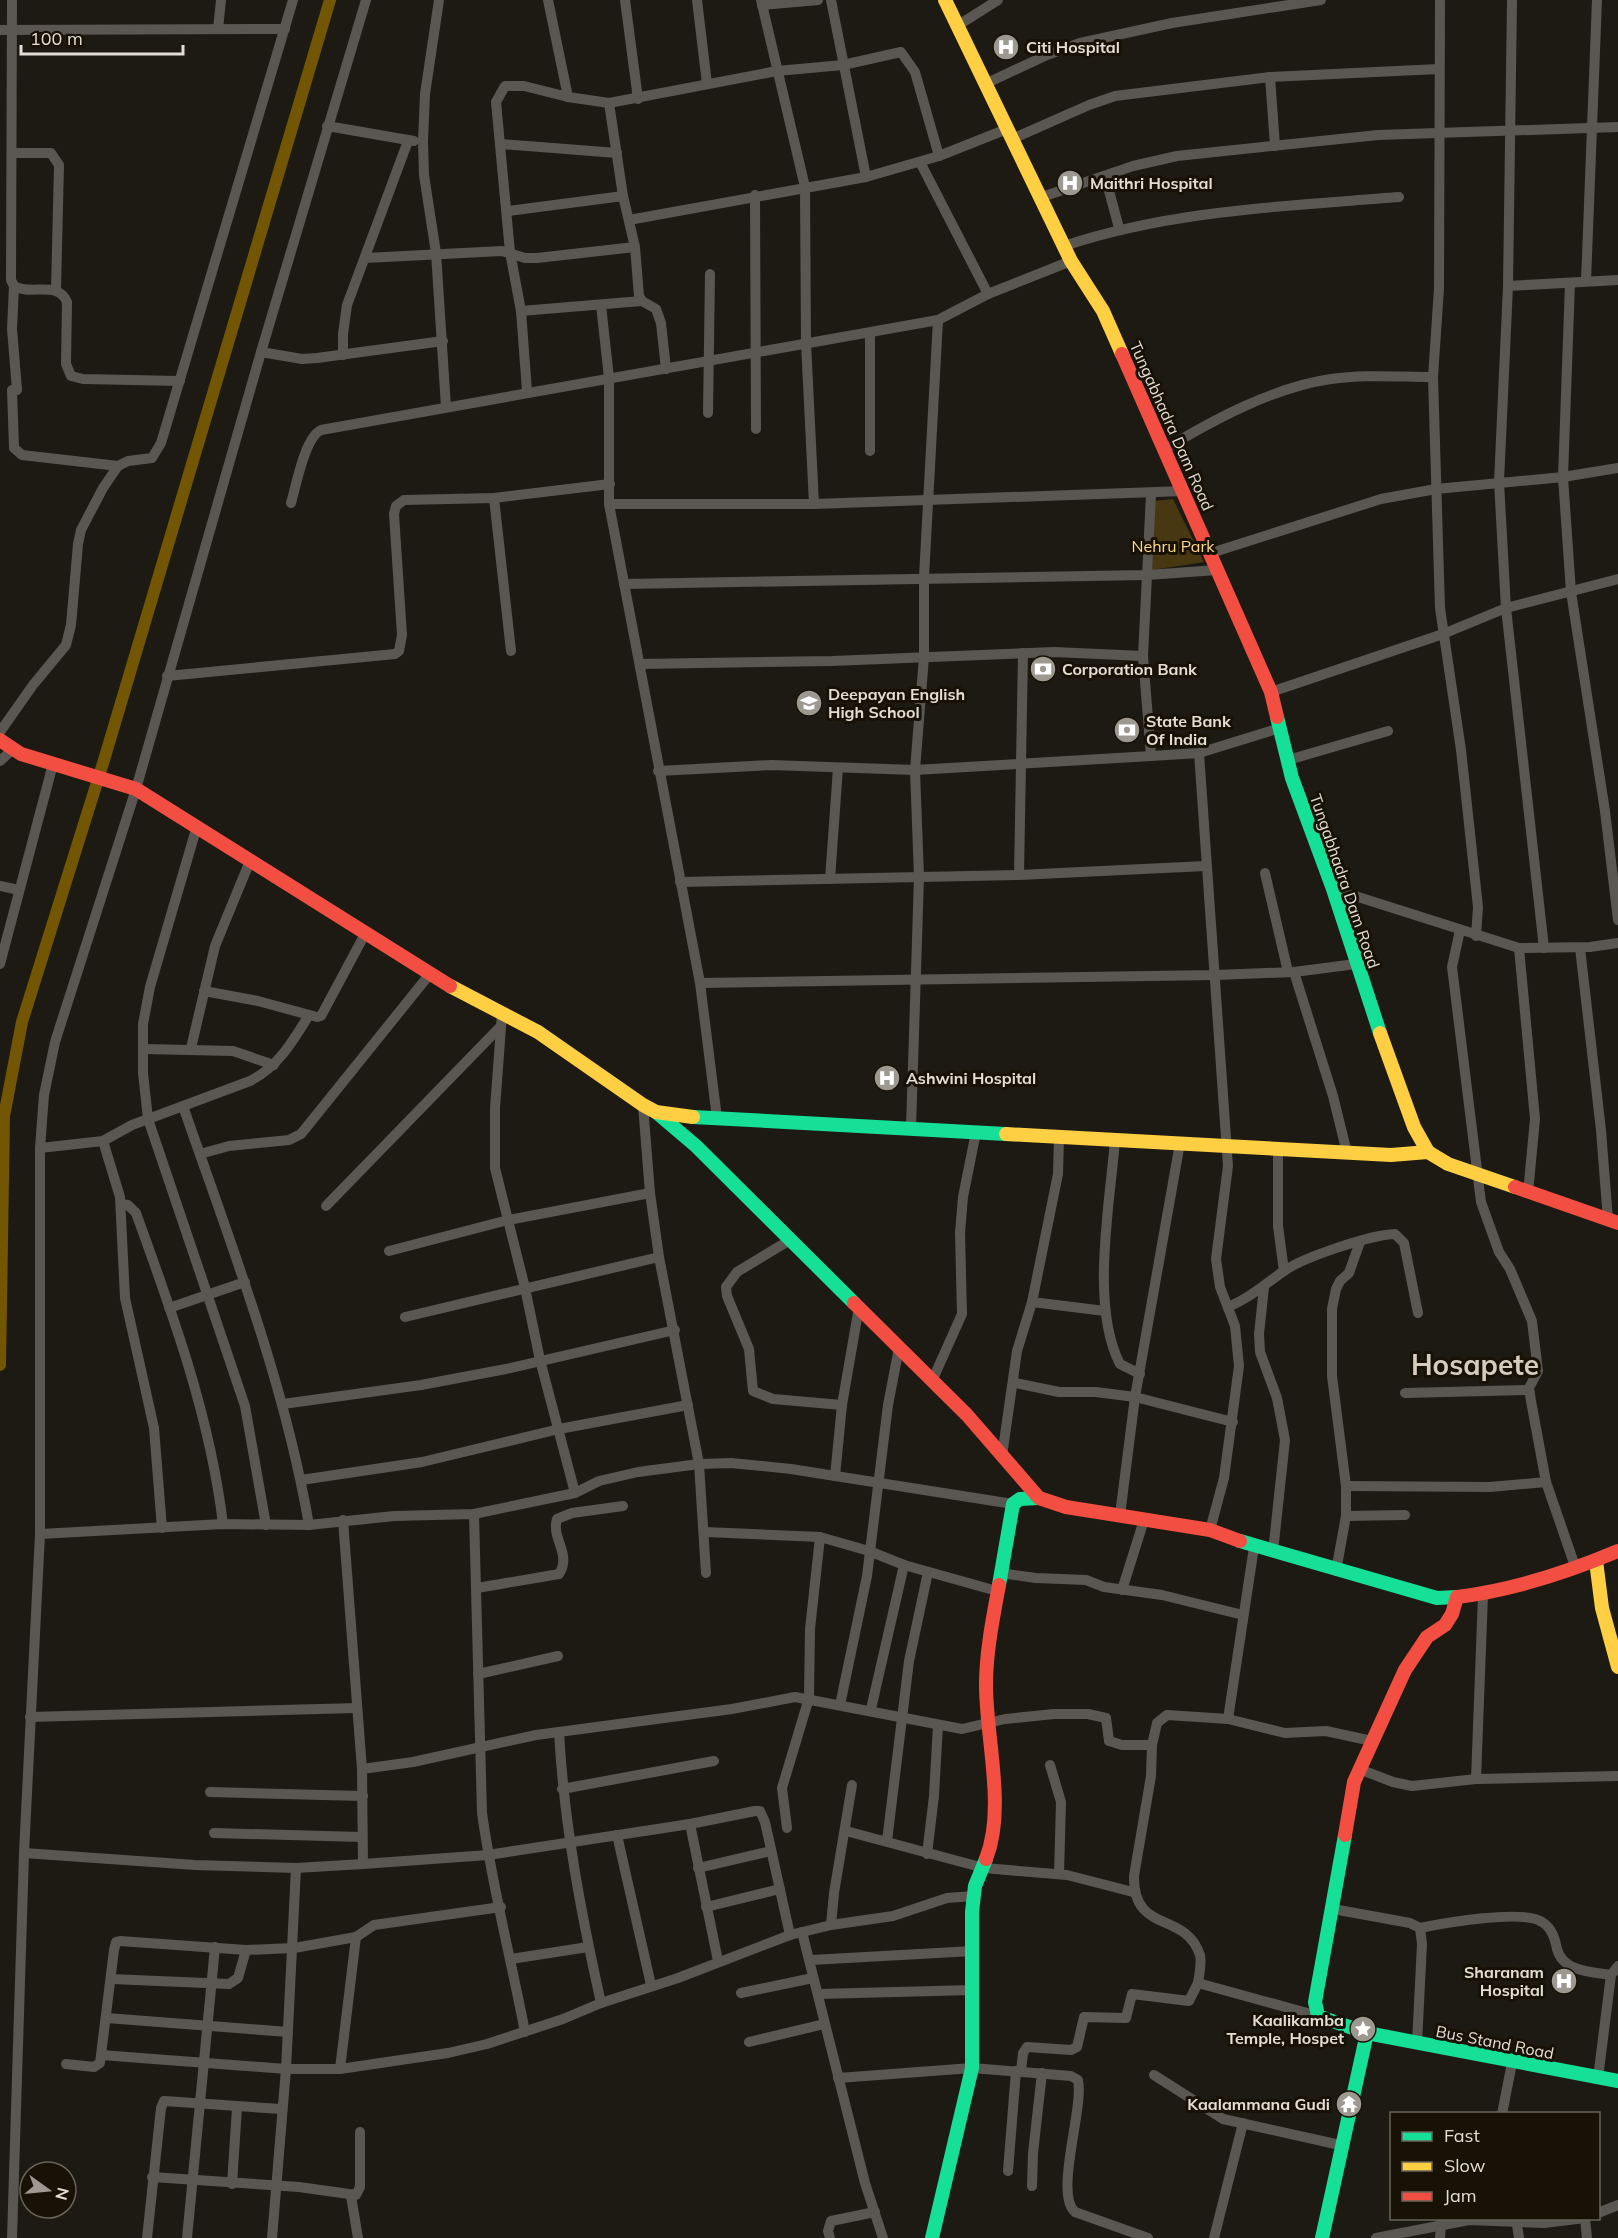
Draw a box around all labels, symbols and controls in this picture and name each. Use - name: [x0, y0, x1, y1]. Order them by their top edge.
- scale bar: [21, 18, 183, 56]
- text: 100 m: [30, 27, 83, 50]
- hospital icon: Citi Hospital: [991, 32, 1021, 62]
- place label: Citi Hospital: [1026, 37, 1120, 57]
- hospital icon: Maithri Hospital: [1055, 168, 1085, 198]
- place label: Maithri Hospital: [1090, 173, 1213, 193]
- street label: Tungabhadra Dam Road: [1126, 338, 1218, 514]
- park label: Nehru Park: [1132, 536, 1215, 556]
- bank icon: Corporation Bank: [1028, 654, 1058, 684]
- place label: Corporation Bank: [1062, 659, 1198, 679]
- place label: Deepayan English High School: [828, 684, 965, 722]
- school or university icon: Deepayan English High School: [794, 688, 824, 718]
- place label: State Bank Of India: [1146, 711, 1232, 749]
- bank icon: State Bank Of India: [1112, 715, 1142, 745]
- street label: Tungabhadra Dam Road: [1306, 791, 1384, 971]
- hospital icon: Ashwini Hospital: [872, 1063, 902, 1093]
- place label: Ashwini Hospital: [906, 1068, 1036, 1088]
- district label: Hosapete: [1411, 1347, 1539, 1382]
- place label: Sharanam Hospital: [1464, 1962, 1544, 2000]
- hospital icon: Sharanam Hospital: [1549, 1966, 1579, 1996]
- place label: Kaalikamba Temple, Hospet: [1226, 2010, 1344, 2048]
- place icon: Kaalikamba Temple, Hospet: [1348, 2014, 1378, 2044]
- street label: Bus Stand Road: [1434, 2021, 1556, 2063]
- temple icon: Kaalammana Gudi: [1334, 2089, 1364, 2119]
- place label: Kaalammana Gudi: [1187, 2094, 1330, 2114]
- legend: [1390, 2112, 1600, 2220]
- text: Fast: [1444, 2124, 1480, 2147]
- text: Slow: [1444, 2154, 1486, 2177]
- north arrow: [18, 2160, 78, 2220]
- text: Jam: [1444, 2184, 1477, 2207]
- text: N: [51, 2185, 74, 2202]

